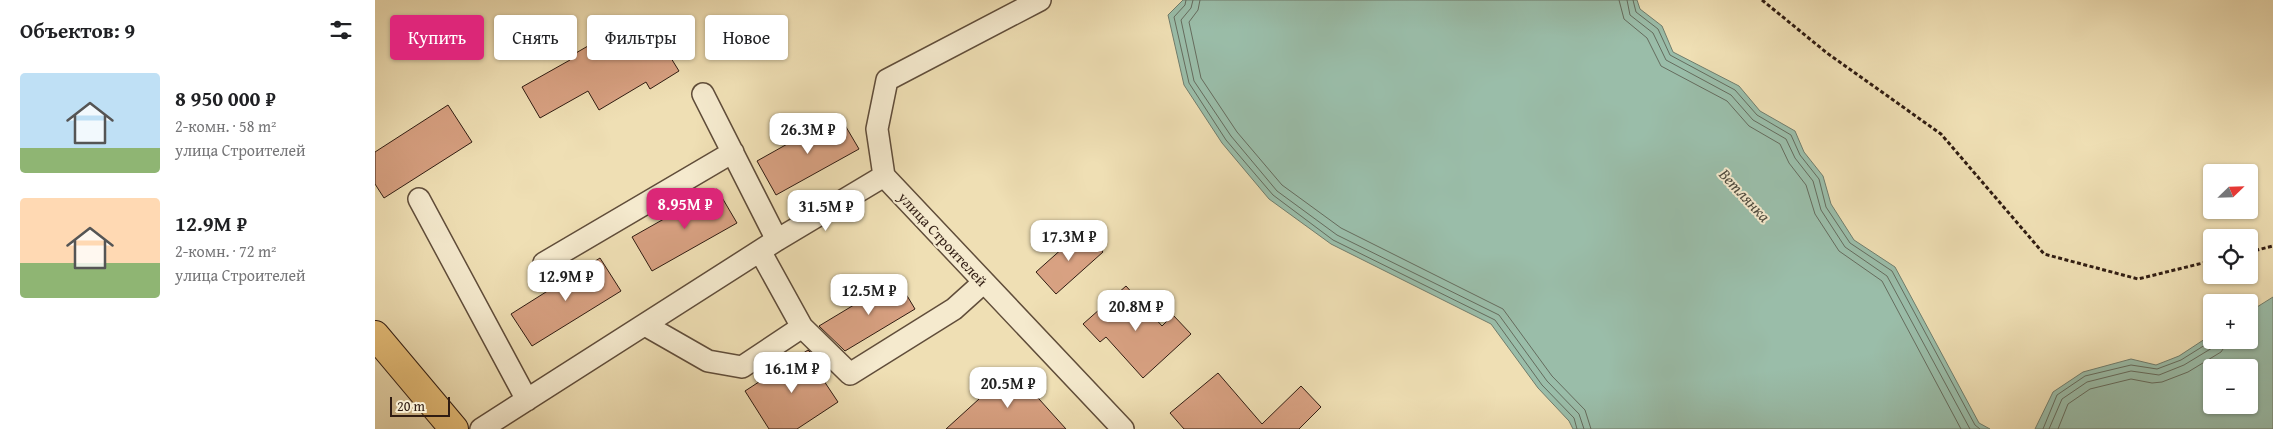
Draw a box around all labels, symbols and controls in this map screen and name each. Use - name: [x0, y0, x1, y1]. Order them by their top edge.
- text: Объектов: 9: [20, 15, 135, 46]
- chip: Купить: [390, 15, 484, 60]
- chip: Снять: [494, 15, 577, 60]
- chip: Фильтры: [587, 15, 695, 60]
- chip: Новое: [705, 15, 788, 60]
- icon: filters: [327, 16, 355, 44]
- text: 8 950 000 ₽: [175, 83, 276, 114]
- icon: home: [60, 93, 120, 153]
- pin: 26.3M ₽: [762, 112, 854, 155]
- text: 2-комн. · 58 m²: [175, 114, 276, 138]
- text: 26.3M ₽: [781, 117, 835, 141]
- text: улица Строителей: [175, 138, 306, 162]
- water label: Ветлянка: [1713, 162, 1777, 228]
- north arrow: [2203, 164, 2257, 219]
- map controls: [2203, 164, 2258, 414]
- street label: улица Строителей: [893, 186, 992, 291]
- pin: 8.95M ₽: [639, 188, 731, 230]
- pin: 31.5M ₽: [780, 190, 872, 232]
- text: 8.95M ₽: [658, 192, 712, 216]
- text: 31.5M ₽: [799, 194, 853, 218]
- text: 12.9M ₽: [175, 208, 247, 239]
- icon: home: [60, 218, 120, 278]
- pin: 17.3M ₽: [1023, 220, 1115, 262]
- text: 17.3M ₽: [1042, 224, 1096, 248]
- button: locate: [2203, 229, 2258, 284]
- text: 2-комн. · 72 m²: [175, 239, 276, 263]
- pin: 12.9M ₽: [520, 260, 612, 302]
- text: улица Строителей: [175, 263, 306, 287]
- text: 12.9M ₽: [539, 264, 593, 288]
- pin: 12.5M ₽: [823, 274, 915, 316]
- text: 12.5M ₽: [842, 278, 896, 302]
- pin: 20.8M ₽: [1090, 290, 1182, 332]
- text: 20.8M ₽: [1109, 294, 1163, 318]
- button: +: [2203, 294, 2258, 349]
- pin: 16.1M ₽: [746, 352, 838, 394]
- text: 16.1M ₽: [765, 356, 819, 380]
- button: −: [2203, 359, 2258, 414]
- pin: 20.5M ₽: [962, 366, 1054, 409]
- text: 20.5M ₽: [981, 371, 1035, 395]
- scale bar: [390, 394, 450, 417]
- text: 20 m: [397, 396, 425, 416]

